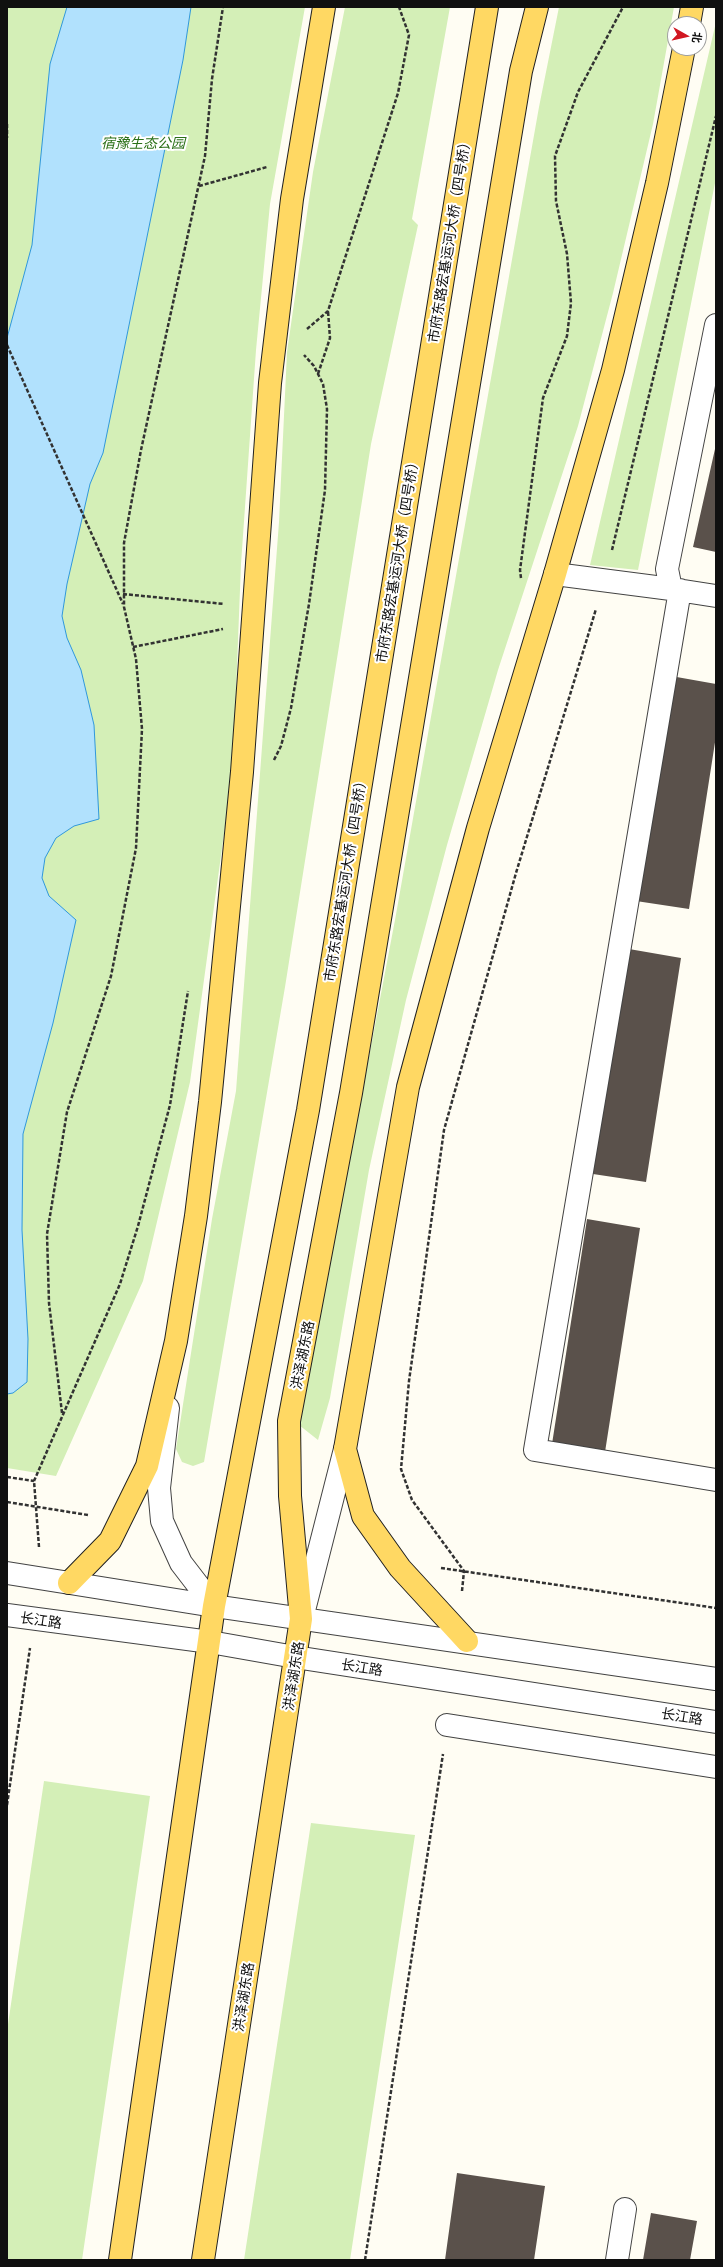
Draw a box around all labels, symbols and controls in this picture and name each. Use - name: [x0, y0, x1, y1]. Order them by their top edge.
- north arrow: [667, 16, 707, 56]
- text: 北: [689, 31, 707, 44]
- street label: 市府东路宏基运河大桥（四号桥）: [424, 134, 474, 344]
- park label: 宿豫生态公园: [101, 135, 185, 151]
- street label: 市府东路宏基运河大桥（四号桥）: [372, 454, 422, 664]
- street label: 市府东路宏基运河大桥（四号桥）: [320, 773, 370, 983]
- street label: 洪泽湖东路: [287, 1319, 317, 1391]
- street label: 长江路: [19, 1609, 63, 1631]
- street label: 洪泽湖东路: [279, 1640, 307, 1712]
- street label: 长江路: [340, 1655, 384, 1679]
- street label: 长江路: [660, 1704, 704, 1728]
- street label: 洪泽湖东路: [229, 1961, 257, 2033]

